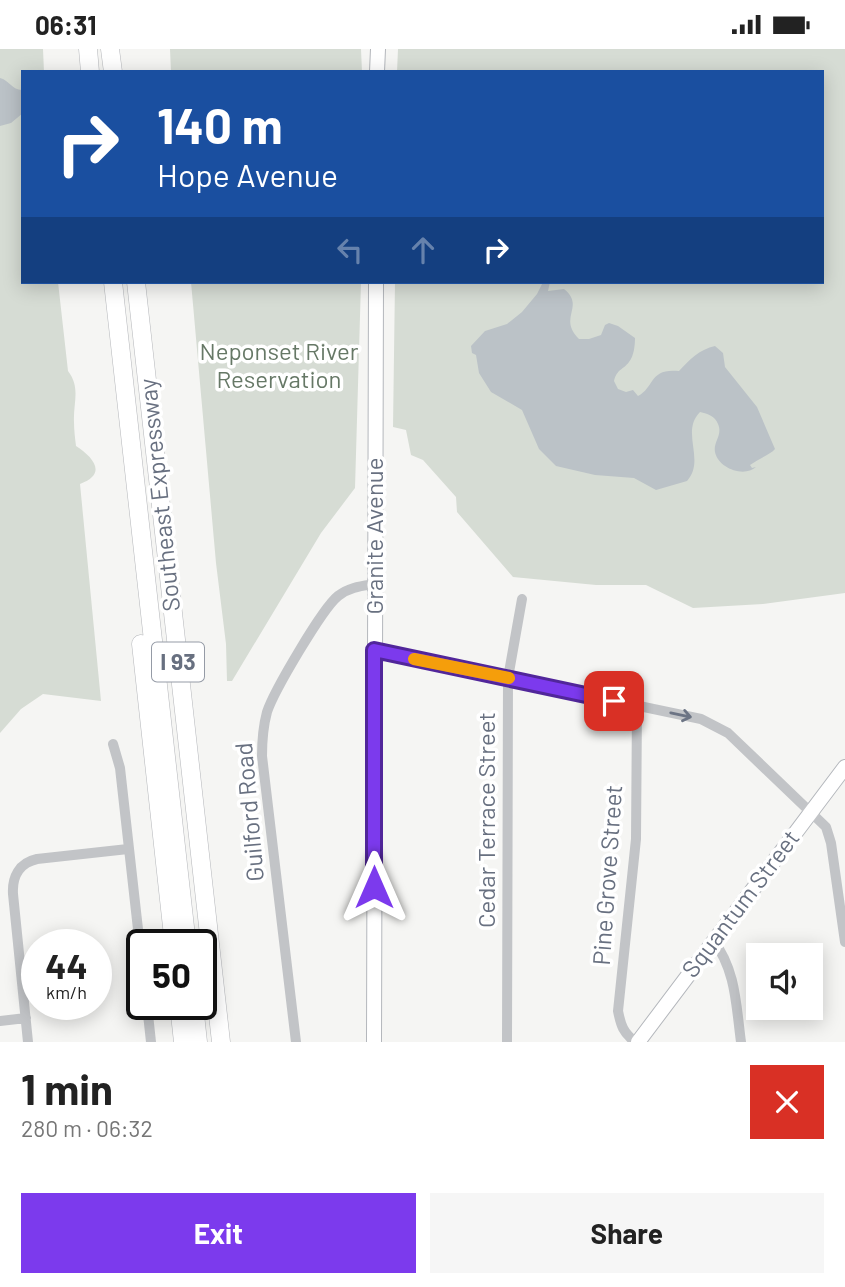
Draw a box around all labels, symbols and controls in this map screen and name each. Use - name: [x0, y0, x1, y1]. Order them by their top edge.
- text: 06:31: [35, 9, 96, 40]
- text: 140 m: [157, 95, 283, 154]
- icon: right: [42, 98, 133, 189]
- text: Hope Avenue: [157, 155, 338, 193]
- icon: left: [331, 231, 369, 269]
- icon: ahead: [404, 231, 442, 269]
- icon: right: [477, 231, 515, 269]
- park label: Neponset River Reservation: [199, 336, 359, 393]
- street label: Southeast Expressway: [132, 377, 185, 613]
- street label: Granite Avenue: [359, 458, 388, 614]
- road number: I 93: [152, 643, 204, 681]
- pin: [584, 671, 644, 731]
- icon: arrive: [595, 682, 633, 720]
- one-way arrow: [669, 708, 692, 722]
- street label: Cedar Terrace Street: [471, 712, 500, 928]
- street label: Guilford Road: [228, 741, 269, 883]
- street label: Pine Grove Street: [586, 784, 627, 966]
- street label: Squantum Street: [675, 824, 805, 983]
- position arrow: [337, 850, 411, 924]
- speed limit sign: 50: [126, 929, 217, 1020]
- map controls: [746, 943, 823, 1020]
- button: sound: [746, 943, 823, 1020]
- text: 44: [45, 944, 88, 986]
- text: km/h: [46, 981, 87, 1003]
- text: 1 min: [21, 1063, 113, 1113]
- button: close: [750, 1065, 824, 1139]
- text: 280 m · 06:32: [21, 1114, 153, 1142]
- button: Exit: [21, 1193, 416, 1273]
- button: Share: [430, 1193, 824, 1273]

